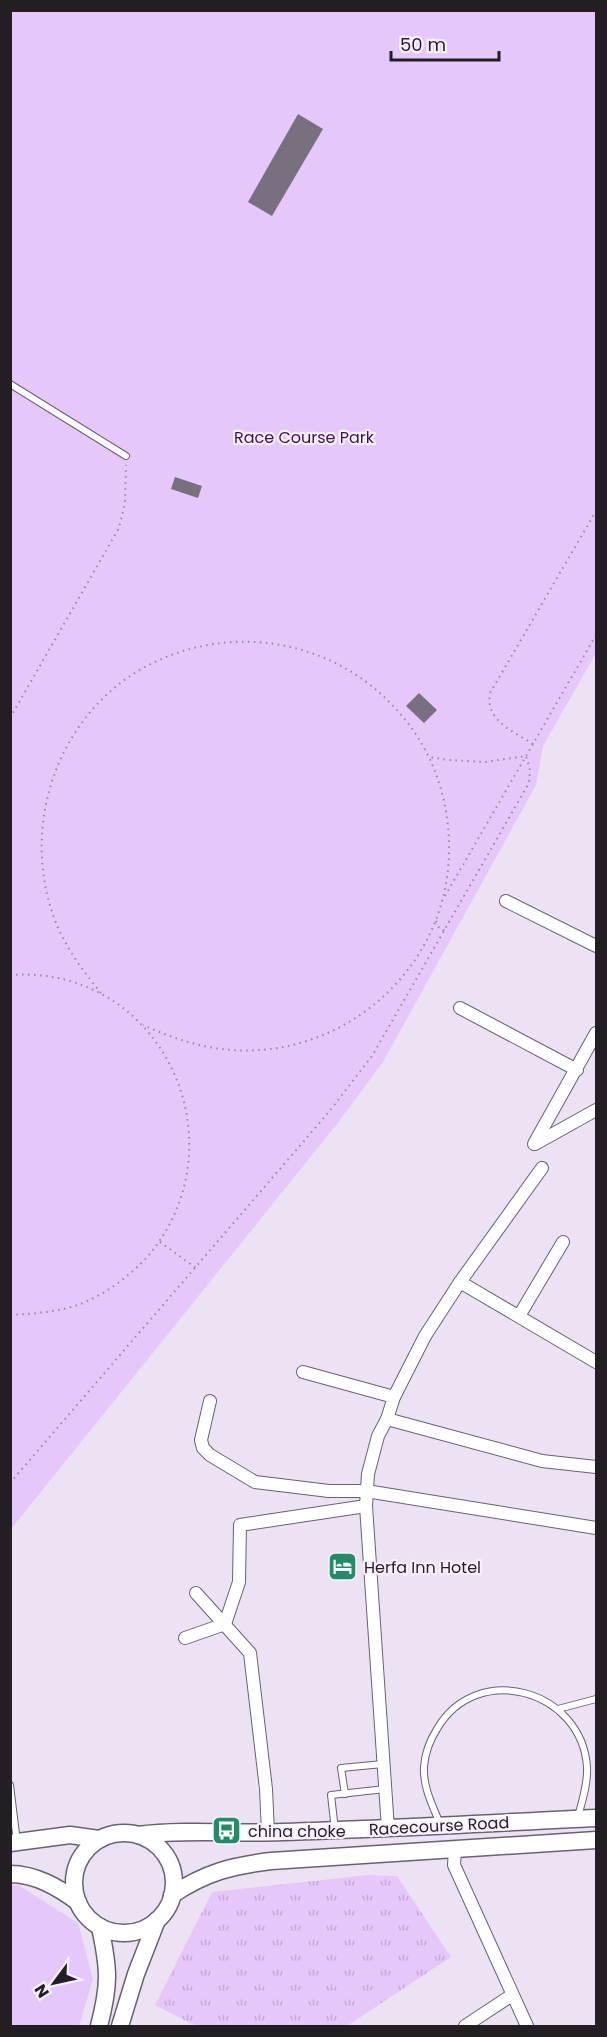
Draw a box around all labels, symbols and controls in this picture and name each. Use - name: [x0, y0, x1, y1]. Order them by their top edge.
- scale bar: [391, 24, 499, 62]
- text: 50 m: [400, 32, 446, 57]
- park label: Race Course Park: [234, 426, 375, 449]
- hotel icon: Herfa Inn Hotel: [327, 1551, 359, 1583]
- place label: Herfa Inn Hotel: [364, 1556, 481, 1579]
- street label: Racecourse Road: [368, 1811, 510, 1841]
- bus stop icon: china choke: [211, 1815, 243, 1847]
- place label: china choke: [248, 1820, 346, 1843]
- north arrow: [24, 1953, 84, 2013]
- text: N: [29, 1980, 55, 2002]

